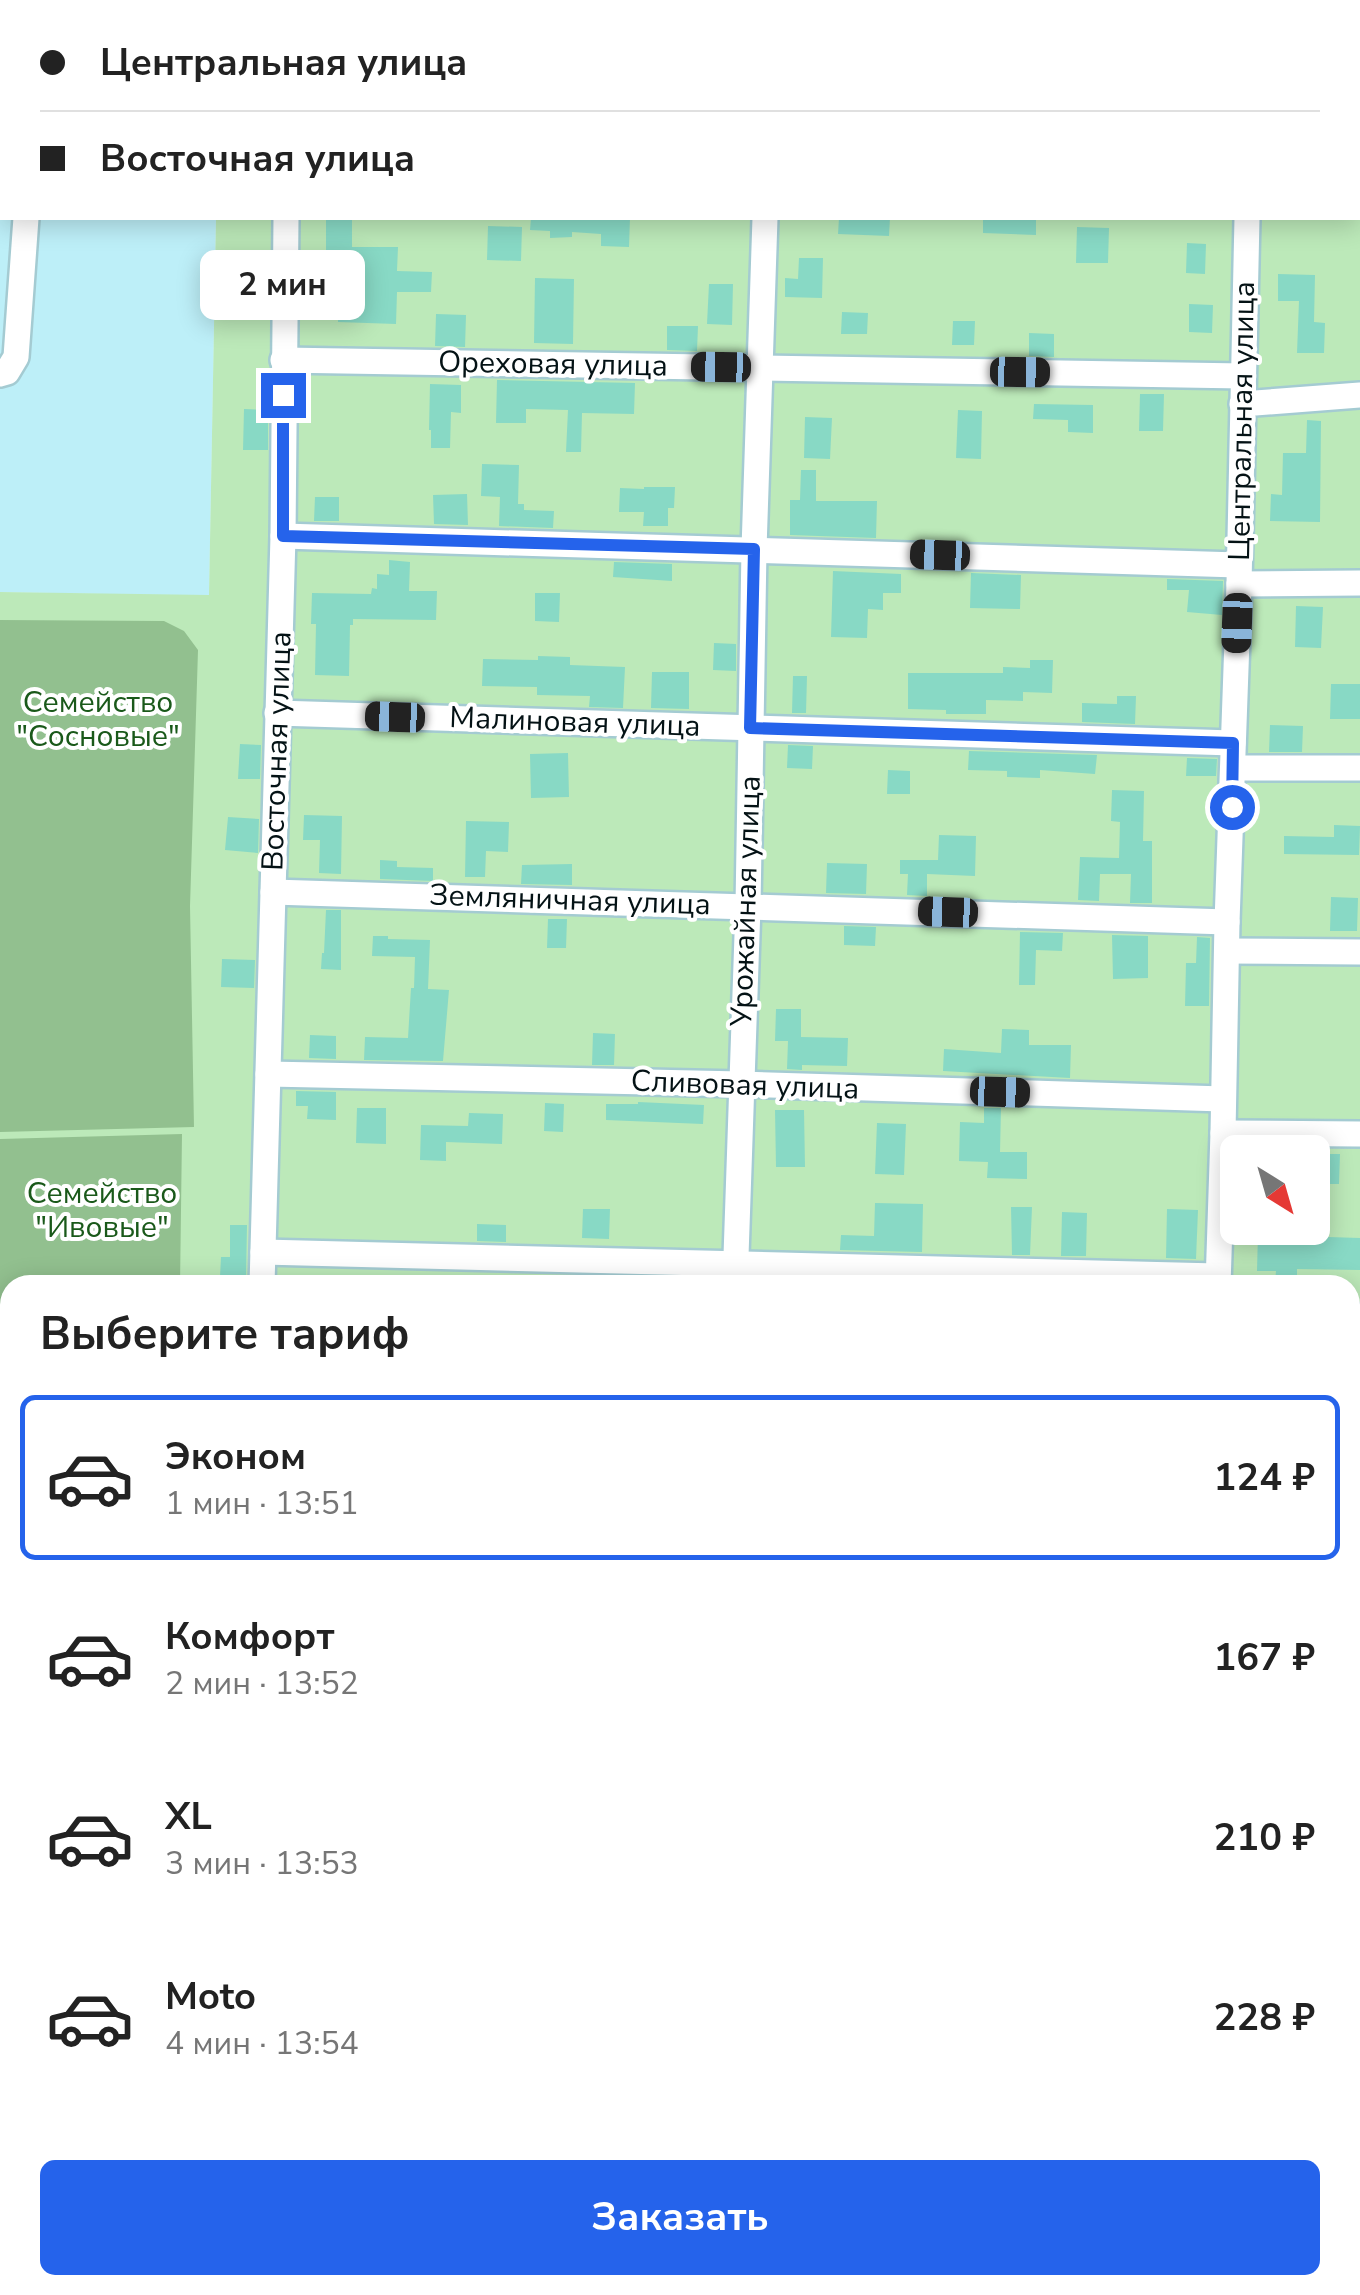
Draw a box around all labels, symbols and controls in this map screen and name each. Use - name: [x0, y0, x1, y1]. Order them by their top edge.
- text: Центральная улица: [100, 37, 467, 88]
- text: Восточная улица: [100, 133, 415, 184]
- callout: 2 мин: [200, 250, 366, 320]
- text: 2 мин: [238, 263, 327, 306]
- street label: Центральная улица: [1219, 281, 1265, 561]
- street label: Ореховая улица: [438, 341, 668, 387]
- car: [691, 351, 751, 383]
- car: [990, 356, 1050, 388]
- route end: [261, 373, 306, 418]
- car: [909, 539, 971, 571]
- car: [1221, 592, 1253, 654]
- street label: Восточная улица: [252, 631, 302, 871]
- park label: Семейство "Сосновые": [16, 682, 180, 757]
- street label: Малиновая улица: [449, 697, 701, 747]
- car: [364, 701, 426, 733]
- street label: Урожайная улица: [721, 775, 771, 1028]
- route start: [1210, 785, 1255, 830]
- street label: Земляничная улица: [429, 875, 711, 925]
- car: [917, 896, 979, 928]
- street label: Сливовая улица: [630, 1061, 860, 1109]
- car: [969, 1076, 1031, 1108]
- north arrow: [1220, 1135, 1330, 1245]
- map controls: [1220, 1135, 1330, 1245]
- park label: Семейство "Ивовые": [27, 1173, 177, 1248]
- text: Выберите тариф: [40, 1304, 410, 1365]
- text: Эконом: [165, 1431, 306, 1482]
- icon: car: [45, 1433, 135, 1523]
- text: 124 ₽: [1214, 1452, 1315, 1503]
- text: 1 мин · 13:51: [165, 1482, 359, 1525]
- text: Комфорт: [165, 1611, 334, 1662]
- icon: car: [45, 1613, 135, 1703]
- text: 167 ₽: [1214, 1632, 1315, 1683]
- text: 2 мин · 13:52: [165, 1662, 359, 1705]
- text: XL: [165, 1791, 212, 1842]
- icon: car: [45, 1793, 135, 1883]
- text: 210 ₽: [1214, 1812, 1315, 1863]
- text: 3 мин · 13:53: [165, 1842, 359, 1885]
- text: Moto: [165, 1971, 256, 2022]
- icon: car: [45, 1973, 135, 2063]
- text: 228 ₽: [1214, 1992, 1315, 2043]
- text: 4 мин · 13:54: [165, 2022, 359, 2065]
- button: Заказать: [40, 2160, 1320, 2275]

